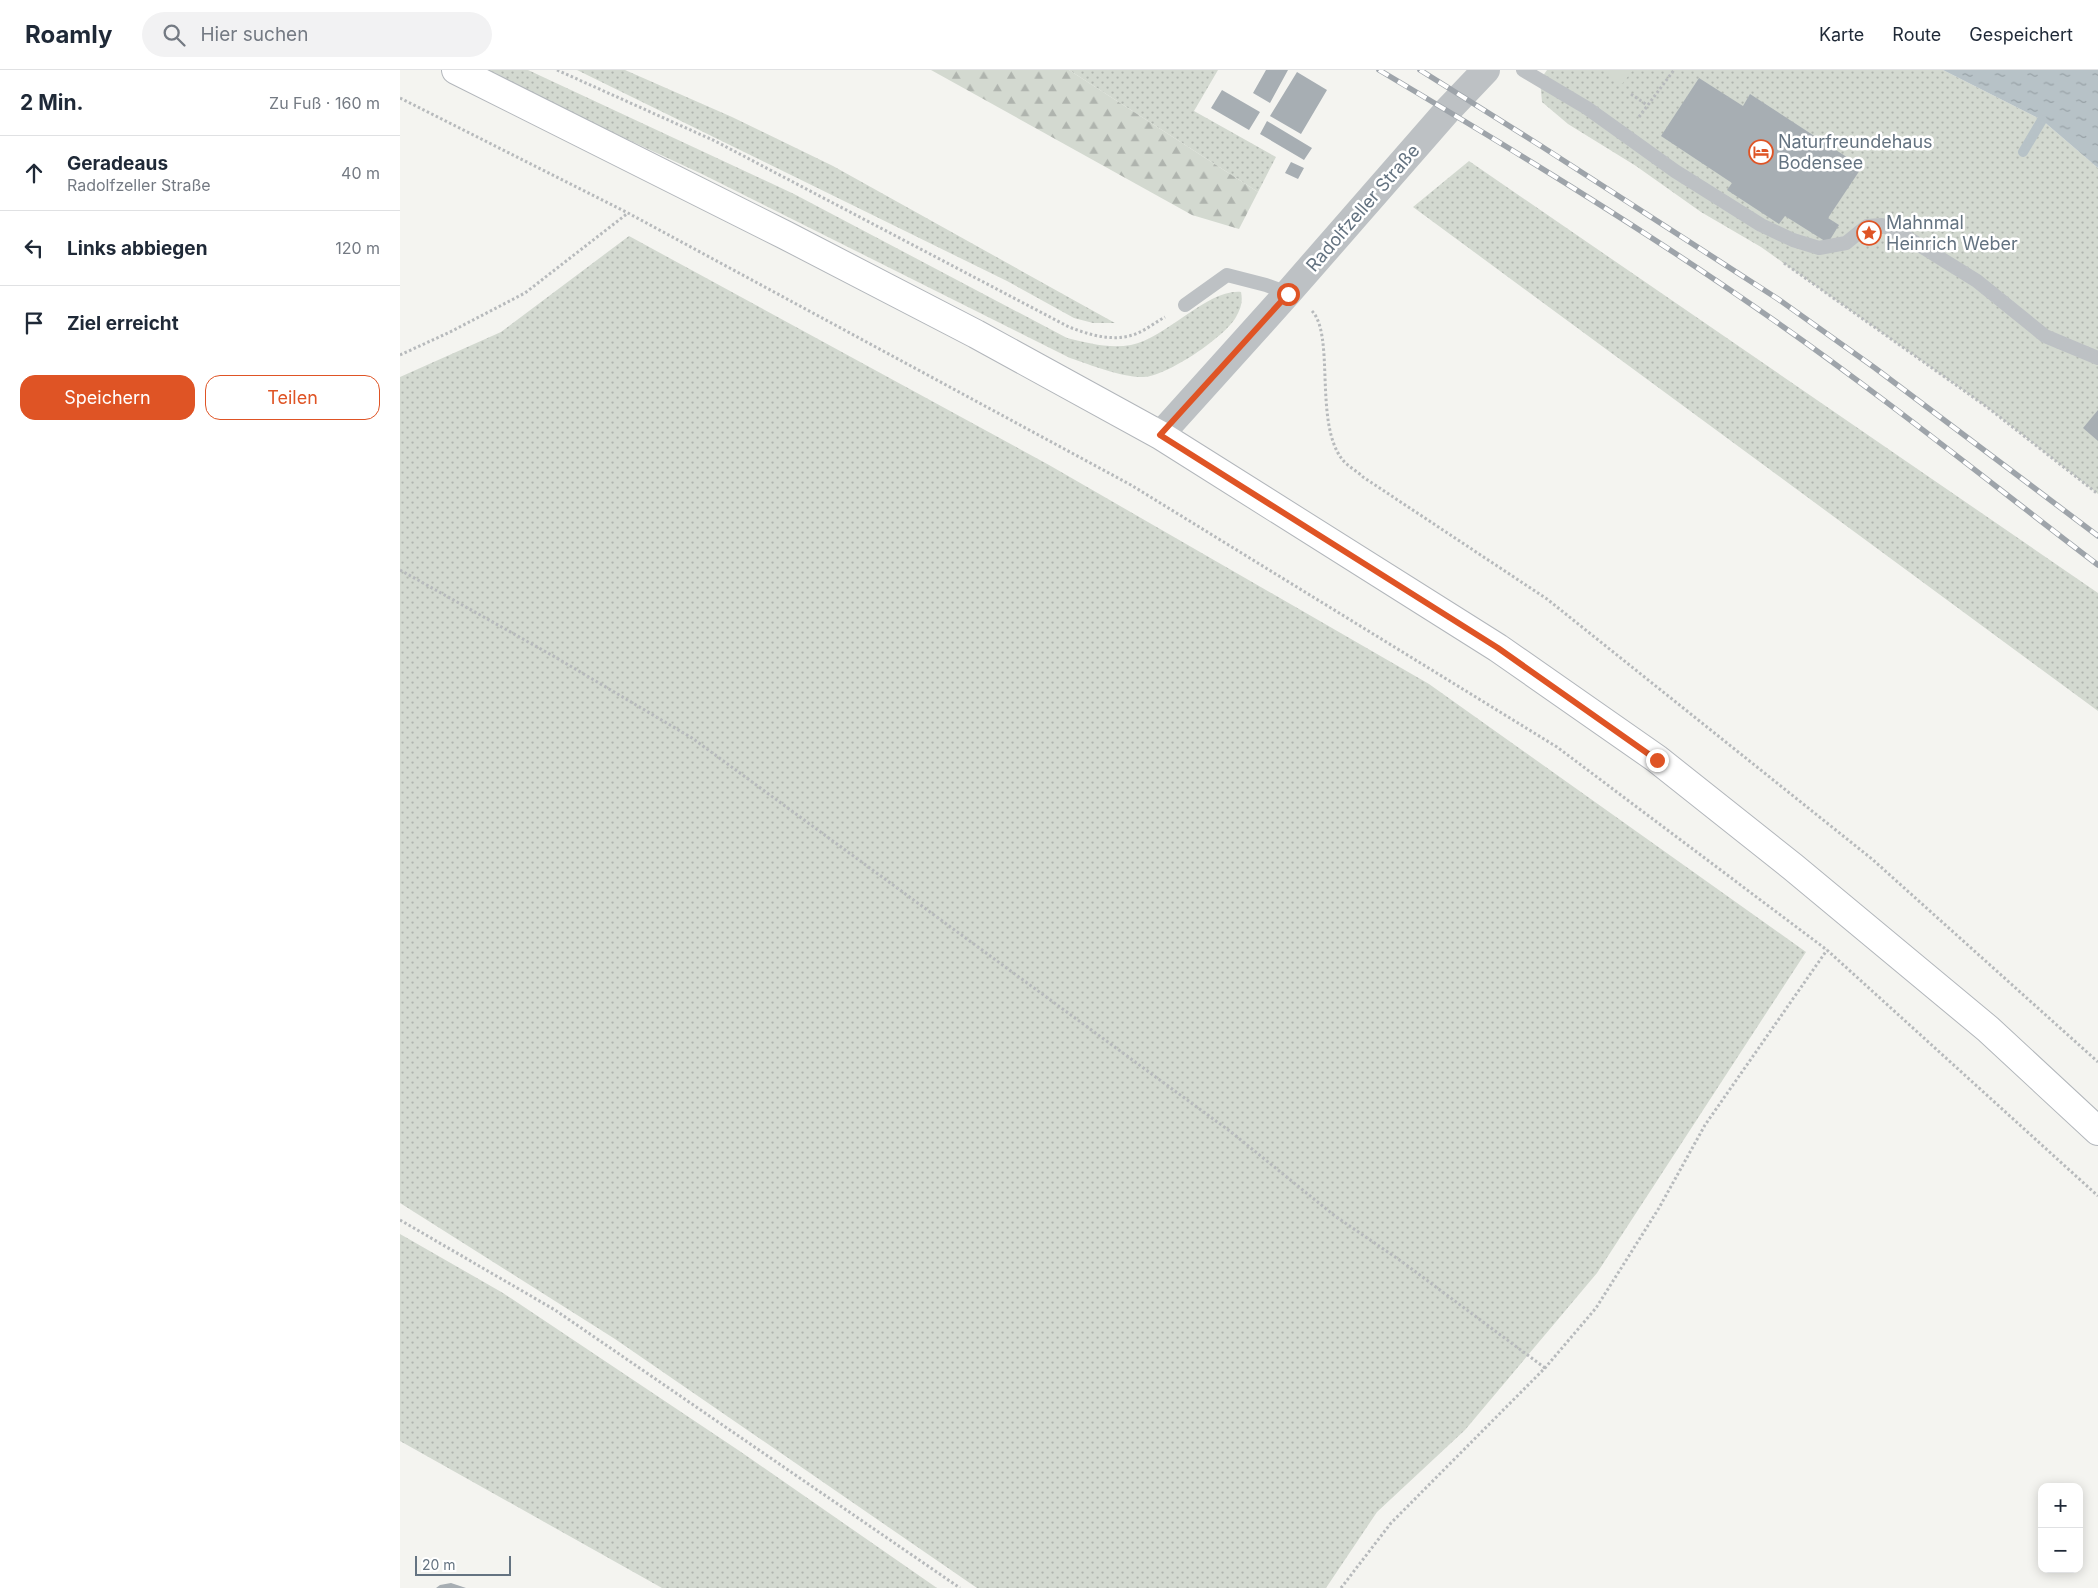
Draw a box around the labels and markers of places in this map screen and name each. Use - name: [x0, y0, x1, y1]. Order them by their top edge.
- place label: Naturfreundehaus Bodensee: [1778, 131, 1933, 173]
- hotel icon: Naturfreundehaus Bodensee: [1748, 139, 1774, 165]
- place label: Mahnmal Heinrich Weber: [1886, 212, 2018, 254]
- place icon: Mahnmal Heinrich Weber: [1856, 220, 1882, 246]

